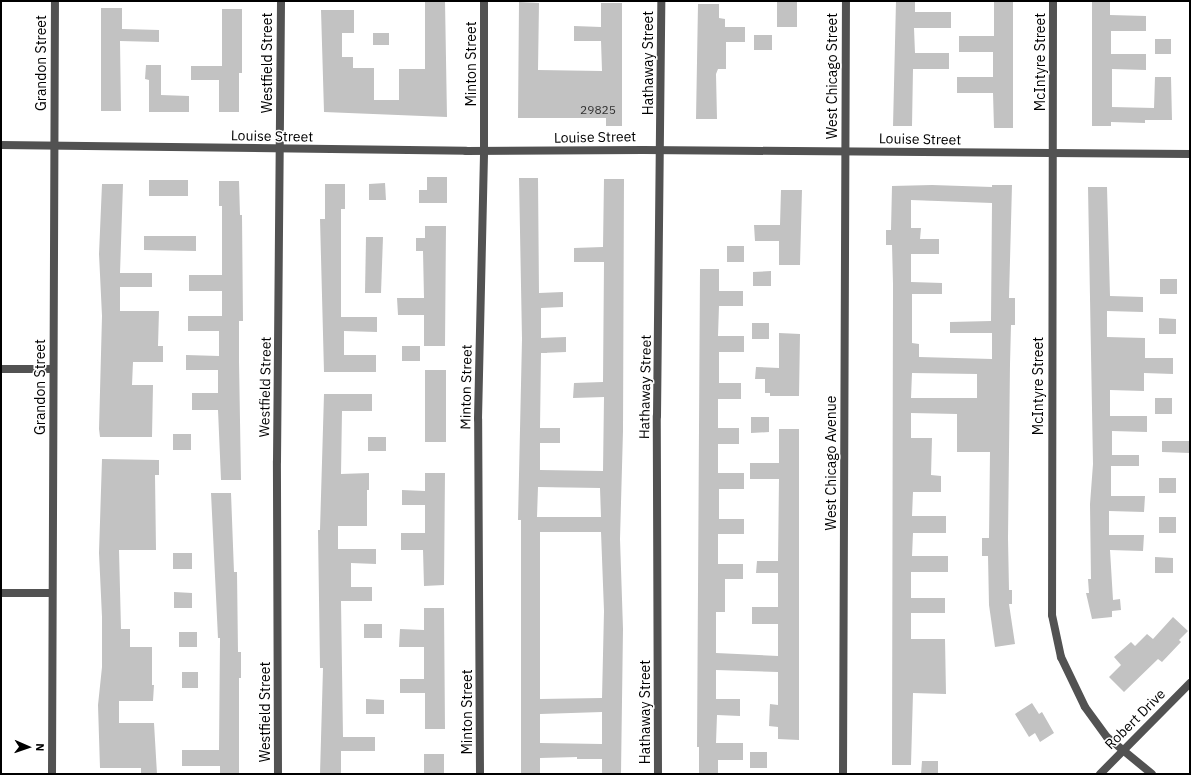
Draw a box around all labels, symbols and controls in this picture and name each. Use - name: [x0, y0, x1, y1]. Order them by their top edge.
- street label: Hathaway Street: [640, 11, 656, 115]
- street label: Westfield Street: [259, 13, 275, 113]
- street label: West Chicago Street: [824, 13, 840, 139]
- street label: McIntyre Street: [1032, 13, 1048, 111]
- street label: Grandon Street: [33, 15, 49, 111]
- street label: Minton Street: [463, 21, 479, 107]
- house number: 29825: [580, 103, 616, 117]
- street label: Louise Street: [231, 127, 313, 145]
- street label: Louise Street: [554, 128, 636, 146]
- street label: Louise Street: [879, 130, 961, 148]
- street label: Hathaway Street: [636, 335, 654, 439]
- street label: Westfield Street: [256, 337, 274, 437]
- street label: McIntyre Street: [1030, 337, 1046, 435]
- street label: Grandon Street: [32, 339, 48, 435]
- street label: Minton Street: [457, 344, 475, 430]
- street label: West Chicago Avenue: [823, 396, 839, 530]
- street label: Hathaway Street: [637, 660, 653, 764]
- street label: Westfield Street: [257, 662, 273, 762]
- street label: Minton Street: [459, 669, 475, 755]
- street label: Robert Drive: [1101, 685, 1169, 753]
- north arrow: [8, 727, 48, 767]
- text: N: [33, 743, 47, 752]

